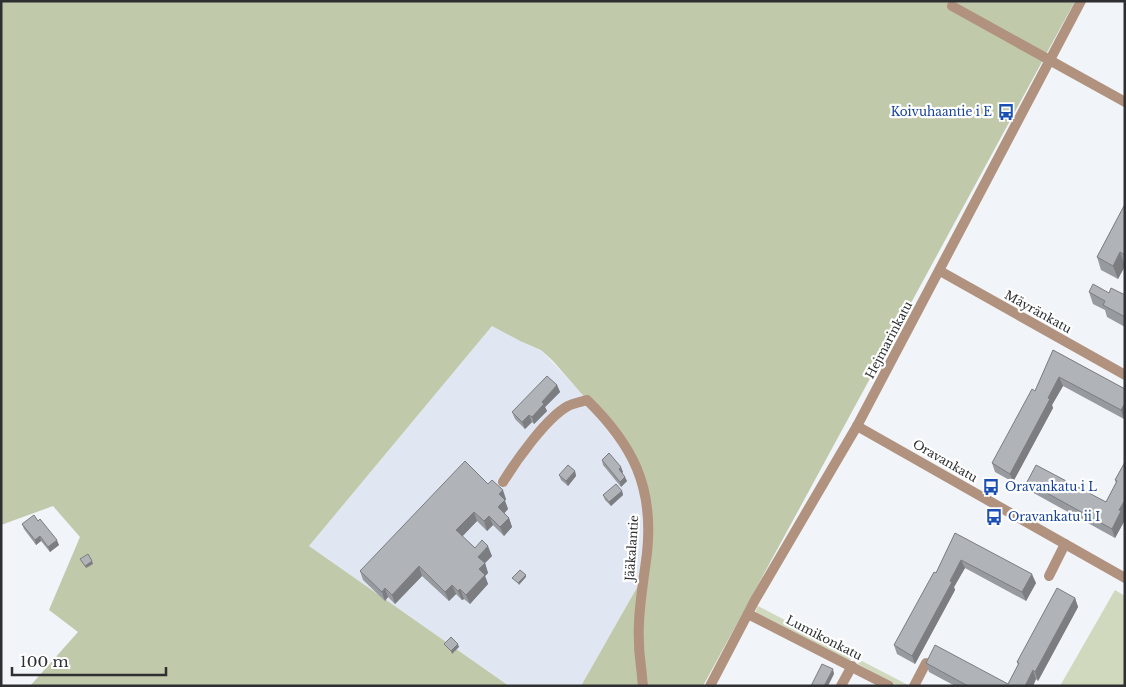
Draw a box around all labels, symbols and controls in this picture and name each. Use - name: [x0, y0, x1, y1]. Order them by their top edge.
- bus stop icon: Koivuhaantie i E: [996, 102, 1016, 122]
- place label: Koivuhaantie i E: [891, 104, 992, 119]
- street label: Mäyränkatu: [1002, 287, 1074, 336]
- street label: Hejmarinkatu: [862, 298, 915, 381]
- street label: Oravankatu: [910, 436, 980, 485]
- bus stop icon: Oravankatu i L: [981, 477, 1001, 497]
- place label: Oravankatu i L: [1005, 479, 1097, 494]
- bus stop icon: Oravankatu ii I: [984, 507, 1004, 527]
- place label: Oravankatu ii I: [1008, 509, 1100, 524]
- street label: Jääkalantie: [622, 514, 641, 583]
- street label: Lumikonkatu: [784, 612, 865, 663]
- scale bar: [12, 644, 166, 676]
- text: 100 m: [20, 652, 69, 671]

